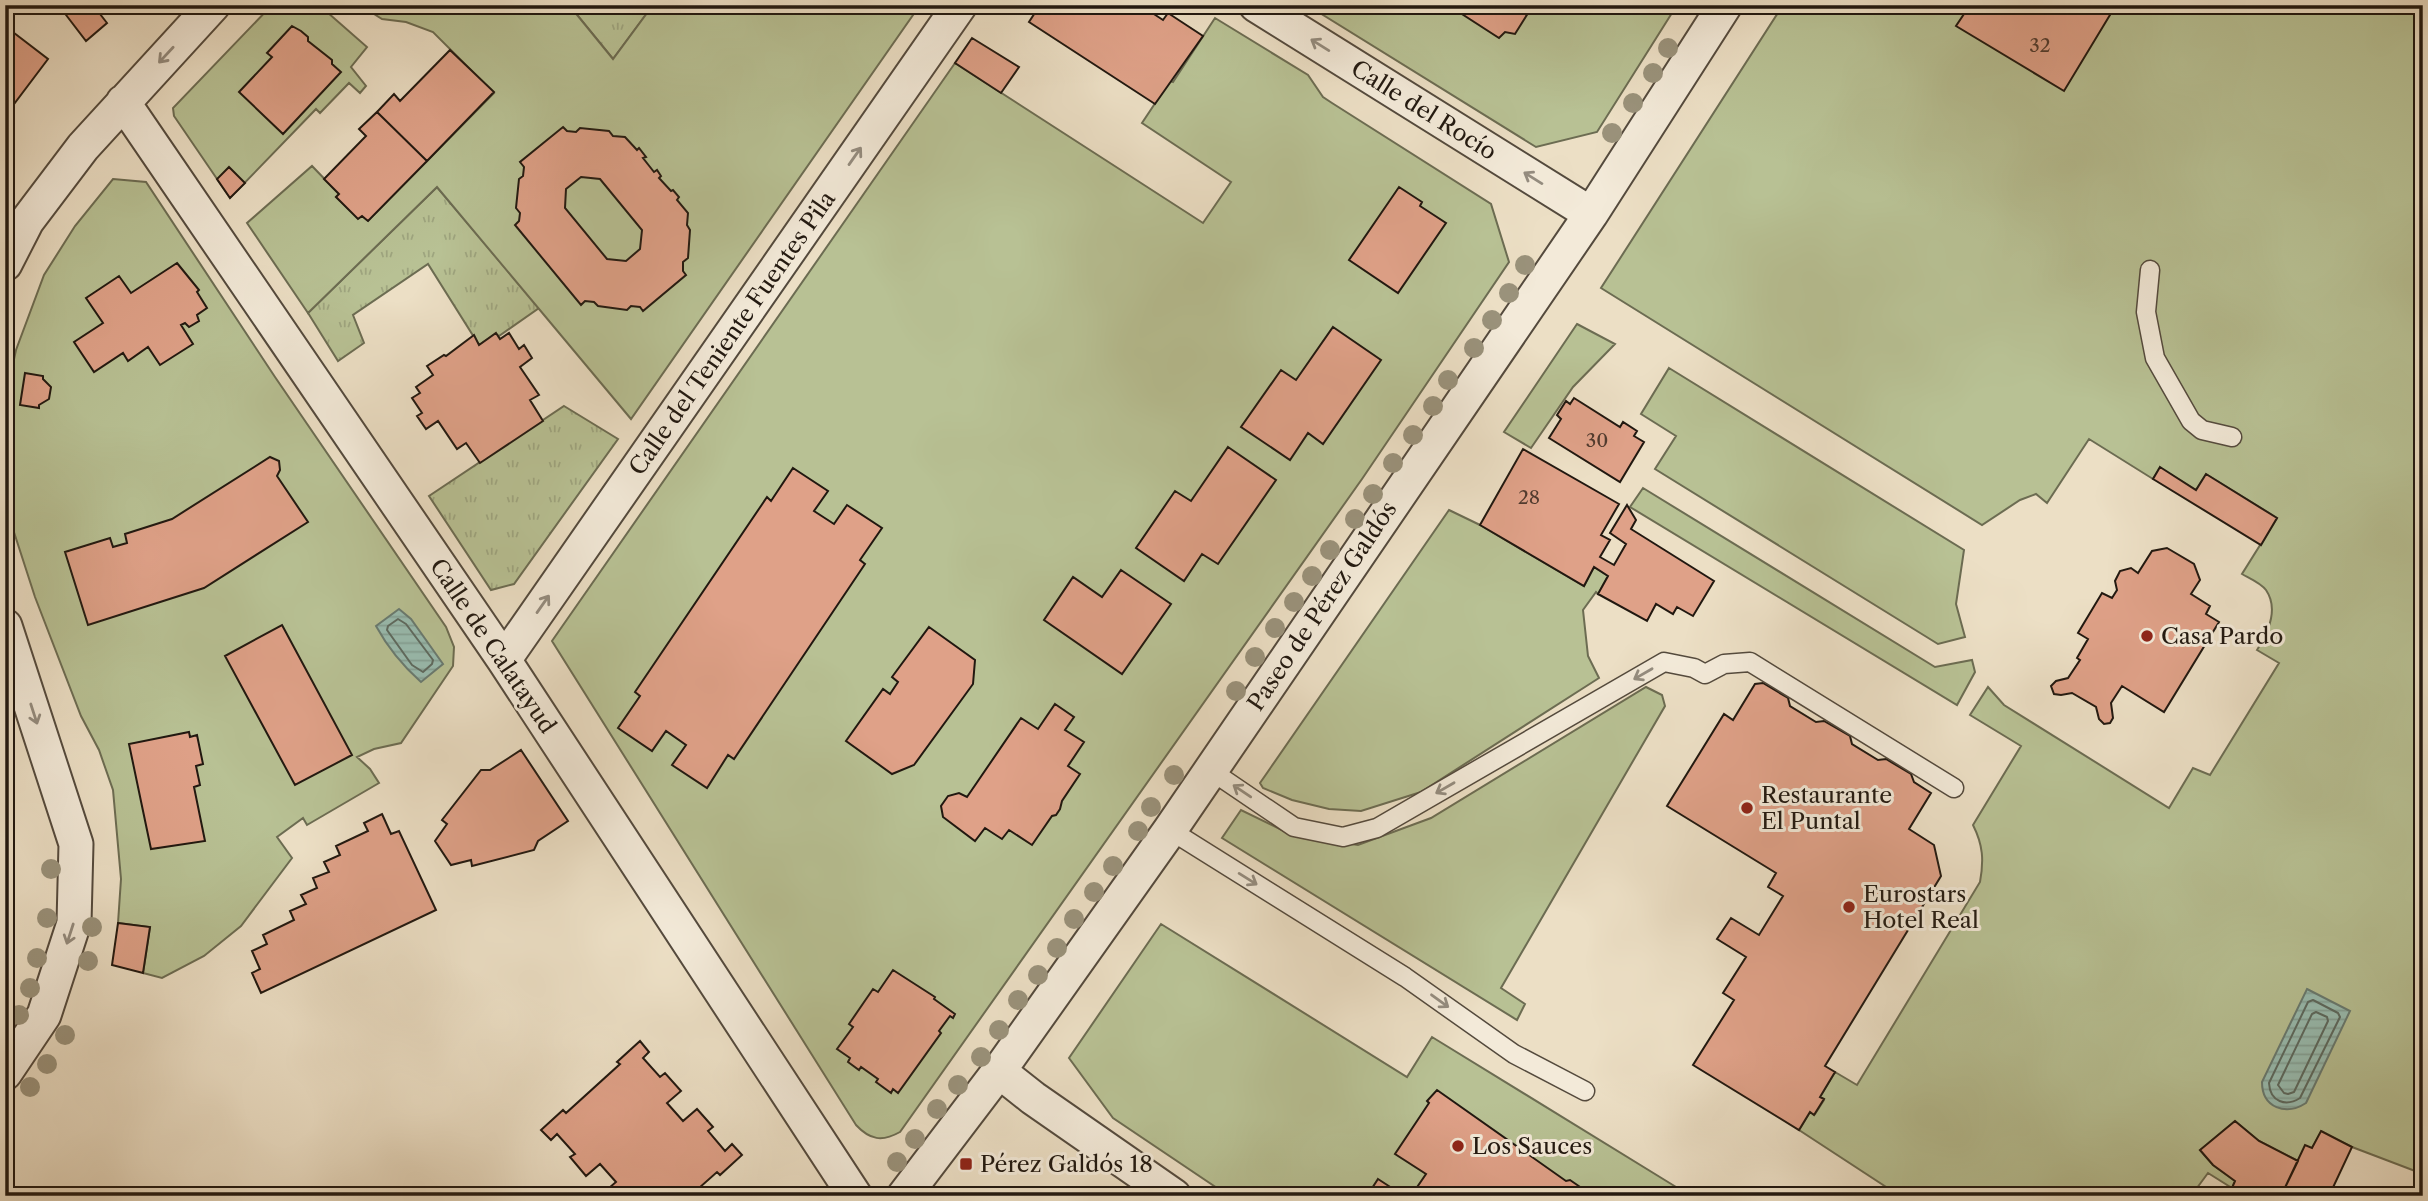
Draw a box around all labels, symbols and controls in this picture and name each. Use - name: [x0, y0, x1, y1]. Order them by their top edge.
- house number: 32: [2029, 34, 2051, 57]
- one-way arrow: [1310, 37, 1330, 51]
- one-way arrow: [158, 46, 175, 63]
- street label: Calle del Rocío: [1346, 54, 1502, 166]
- one-way arrow: [848, 147, 862, 166]
- one-way arrow: [1524, 171, 1544, 185]
- street label: Calle del Teniente Fuentes Pila: [623, 185, 842, 480]
- house number: 30: [1586, 429, 1608, 452]
- house number: 28: [1518, 486, 1540, 509]
- street label: Paseo de Pérez Galdós: [1241, 496, 1403, 716]
- street label: Calle de Calatayud: [424, 553, 562, 739]
- one-way arrow: [536, 595, 550, 614]
- place label: Casa Pardo: [2161, 622, 2283, 650]
- marker: Casa Pardo: [2139, 628, 2155, 644]
- one-way arrow: [1633, 668, 1653, 682]
- one-way arrow: [28, 703, 41, 725]
- one-way arrow: [1436, 781, 1456, 795]
- place label: Restaurante El Puntal: [1761, 781, 1892, 835]
- one-way arrow: [1233, 784, 1252, 798]
- marker: Restaurante El Puntal: [1739, 800, 1755, 816]
- one-way arrow: [1238, 872, 1258, 886]
- place label: Eurostars Hotel Real: [1863, 880, 1979, 934]
- marker: Eurostars Hotel Real: [1841, 899, 1857, 915]
- one-way arrow: [63, 923, 75, 945]
- one-way arrow: [1430, 994, 1449, 1009]
- place label: Los Sauces: [1472, 1132, 1592, 1160]
- marker: Los Sauces: [1450, 1138, 1466, 1154]
- place label: Pérez Galdós 18: [980, 1150, 1153, 1178]
- marker: Pérez Galdós 18: [958, 1156, 974, 1172]

